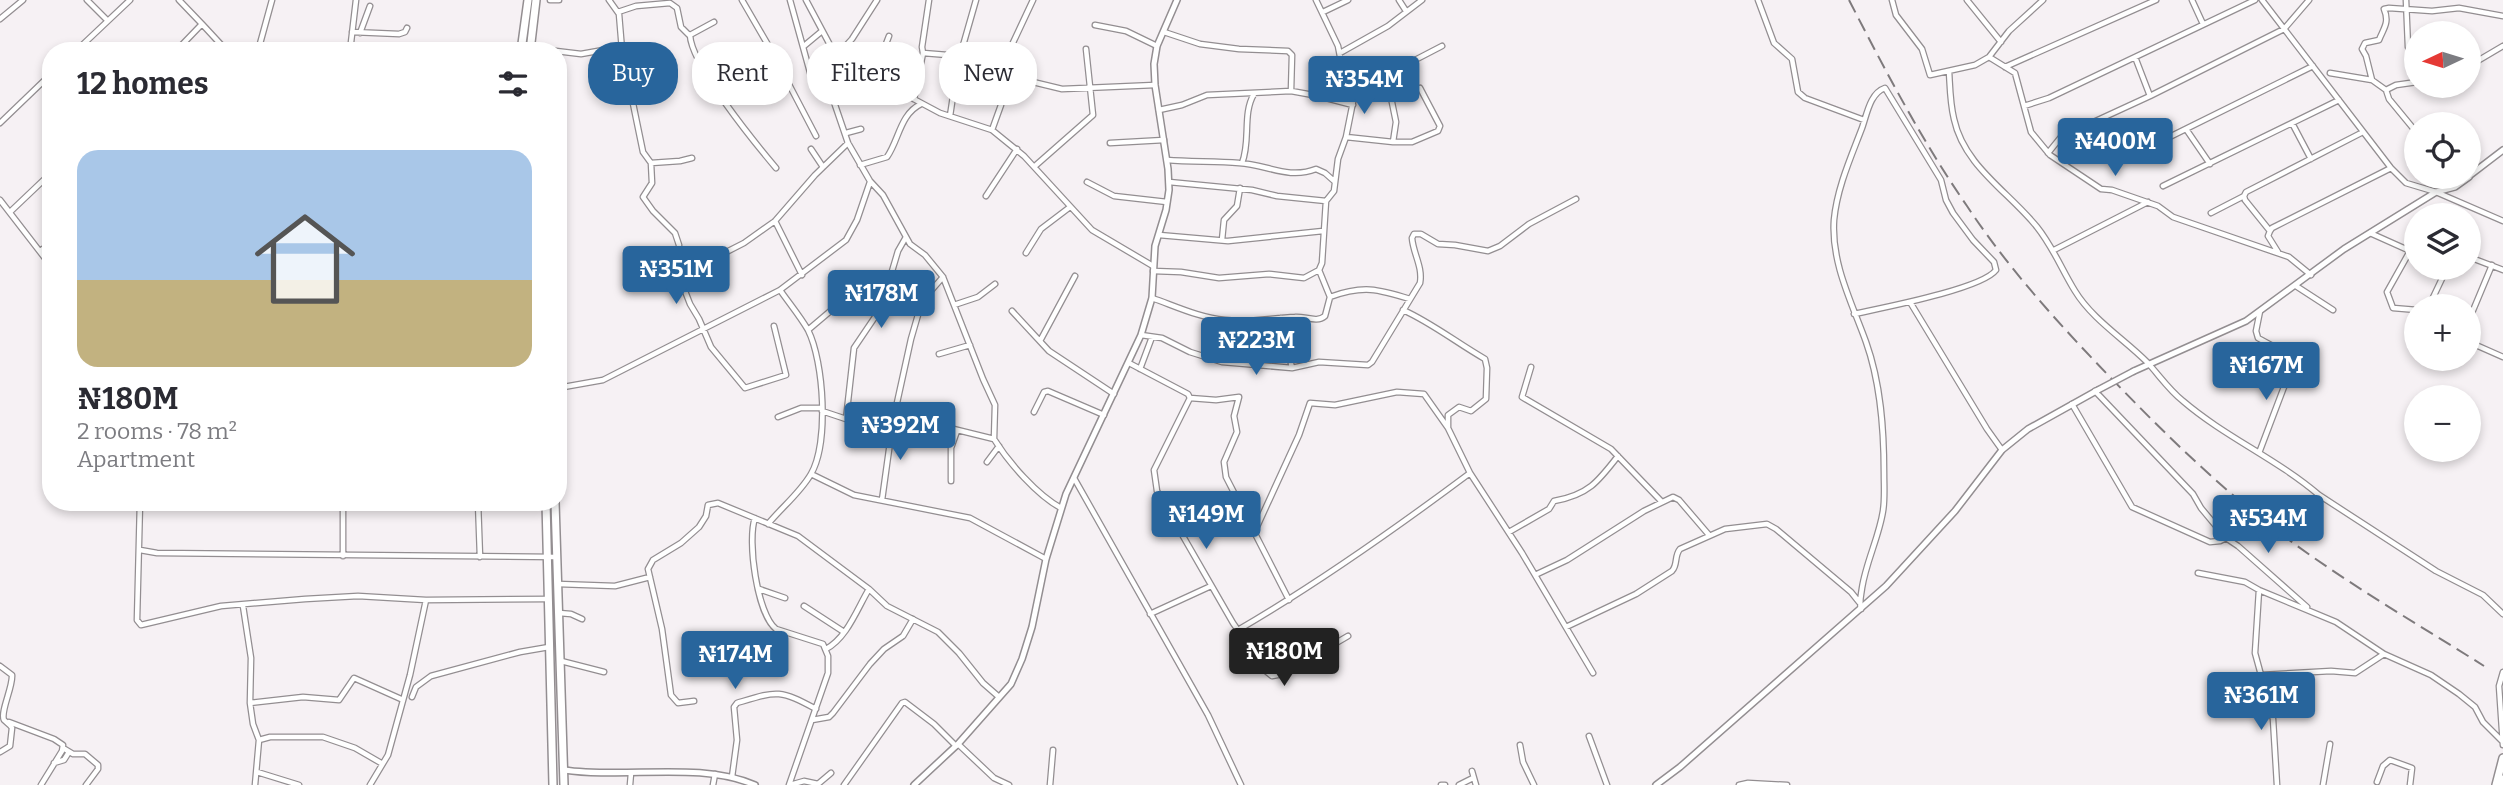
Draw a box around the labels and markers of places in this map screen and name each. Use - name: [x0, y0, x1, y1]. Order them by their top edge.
- pin: ₦354M: [1315, 57, 1413, 116]
- pin: ₦400M: [2066, 118, 2164, 178]
- pin: ₦351M: [627, 246, 725, 306]
- pin: ₦178M: [832, 270, 930, 330]
- pin: ₦223M: [1207, 318, 1305, 377]
- pin: ₦167M: [2217, 342, 2315, 402]
- pin: ₦392M: [851, 402, 949, 462]
- pin: ₦149M: [1157, 491, 1255, 551]
- pin: ₦534M: [2219, 496, 2317, 555]
- pin: ₦180M: [1235, 628, 1333, 688]
- pin: ₦174M: [686, 632, 784, 691]
- pin: ₦361M: [2212, 672, 2310, 732]

